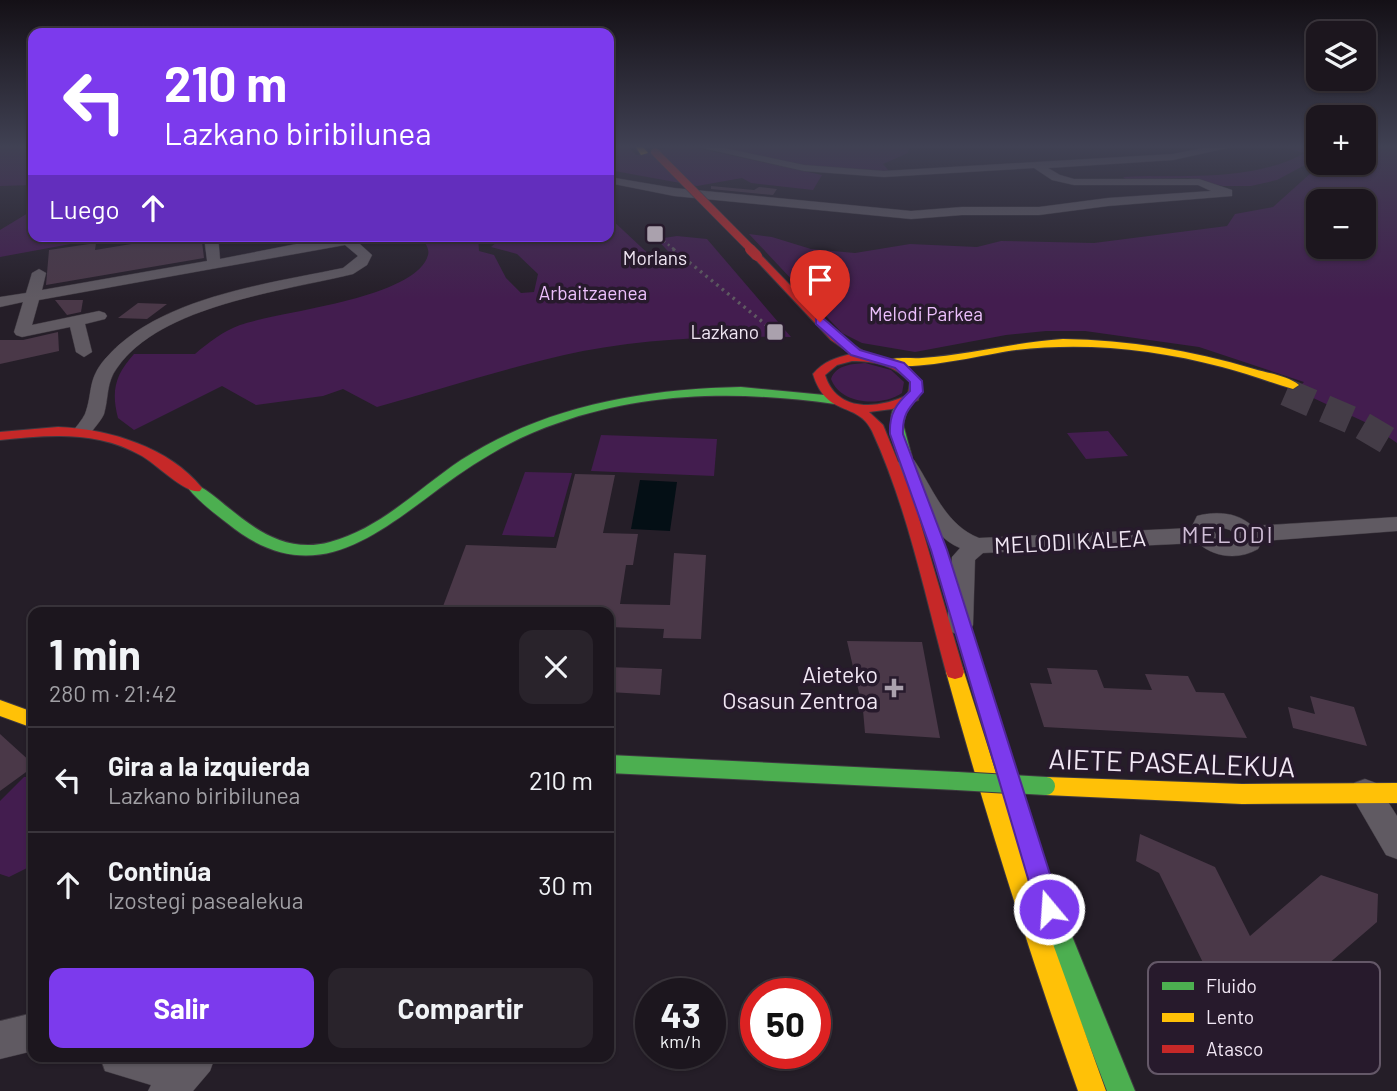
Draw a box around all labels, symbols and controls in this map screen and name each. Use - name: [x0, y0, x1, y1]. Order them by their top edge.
- map controls: [1306, 21, 1376, 259]
- button: layers: [1306, 21, 1376, 91]
- text: 210 m: [164, 53, 287, 112]
- icon: left: [49, 56, 140, 147]
- button: +: [1306, 105, 1376, 175]
- text: Lazkano biribilunea: [164, 113, 432, 151]
- icon: ahead: [134, 189, 172, 227]
- button: −: [1306, 189, 1376, 259]
- text: Luego: [49, 193, 120, 224]
- marker: Morlans: [645, 224, 665, 244]
- place label: Morlans: [623, 246, 687, 269]
- pin: [790, 250, 850, 322]
- icon: arrive: [801, 261, 839, 299]
- park label: Arbaitzaenea: [539, 281, 647, 304]
- park label: Melodi Parkea: [869, 302, 983, 325]
- place label: Lazkano: [691, 320, 759, 343]
- marker: Lazkano: [765, 322, 785, 342]
- district label: MELODI: [1181, 519, 1275, 548]
- street label: MELODI KALEA: [993, 523, 1147, 559]
- text: 1 min: [49, 628, 141, 678]
- button: close: [519, 630, 593, 704]
- place label: Aieteko Osasun Zentroa: [722, 660, 878, 714]
- marker: Aieteko Osasun Zentroa: [884, 678, 904, 698]
- text: 280 m · 21:42: [49, 679, 177, 707]
- street label: AIETE PASEALEKUA: [1048, 741, 1296, 783]
- text: Gira a la izquierda: [108, 750, 310, 781]
- icon: left: [49, 761, 87, 799]
- text: 210 m: [529, 764, 593, 795]
- text: Lazkano biribilunea: [108, 781, 300, 809]
- text: Continúa: [108, 855, 211, 886]
- icon: ahead: [49, 866, 87, 904]
- text: 30 m: [538, 869, 593, 900]
- position arrow: [1012, 872, 1086, 946]
- text: Izostegi pasealekua: [108, 886, 303, 914]
- legend: [1148, 962, 1380, 1074]
- button: Salir: [49, 968, 314, 1048]
- button: Compartir: [328, 968, 593, 1048]
- text: Fluido: [1206, 974, 1257, 997]
- speed limit sign: 50: [740, 978, 831, 1069]
- text: 43: [660, 993, 701, 1035]
- text: Lento: [1206, 1005, 1254, 1028]
- text: km/h: [660, 1030, 701, 1052]
- text: Atasco: [1206, 1037, 1263, 1060]

